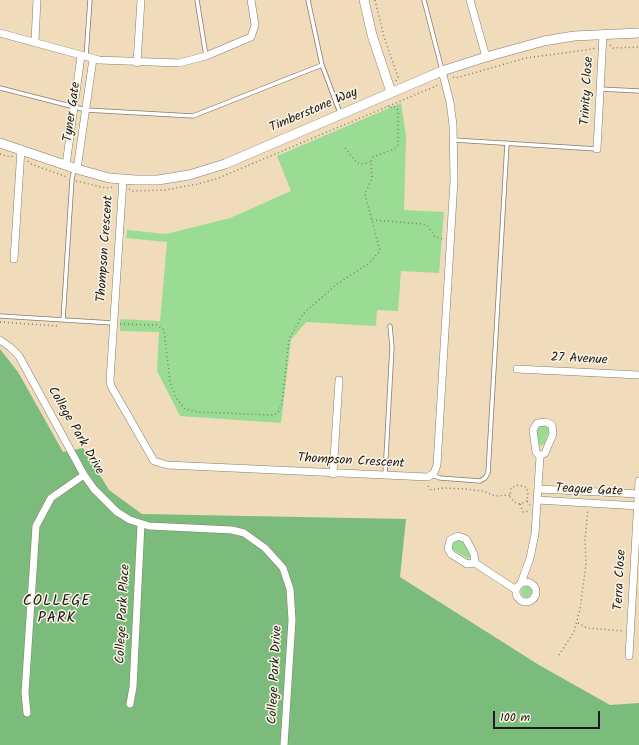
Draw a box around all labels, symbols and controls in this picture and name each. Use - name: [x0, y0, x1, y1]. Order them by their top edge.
- street label: Trinity Close: [578, 56, 598, 126]
- street label: Tyner Gate: [61, 81, 85, 143]
- street label: Timberstone Way: [268, 85, 360, 137]
- street label: Thompson Crescent: [94, 195, 118, 303]
- street label: 27 Avenue: [550, 351, 608, 369]
- street label: College Park Drive: [43, 384, 107, 478]
- street label: Thompson Crescent: [297, 451, 405, 473]
- street label: Teague Gate: [555, 481, 623, 501]
- street label: Terra Close: [612, 549, 630, 611]
- street label: College Park Place: [114, 564, 134, 664]
- district label: COLLEGE PARK: [23, 593, 91, 628]
- street label: College Park Drive: [266, 625, 286, 725]
- scale bar: [495, 703, 602, 729]
- text: 100 m: [500, 708, 530, 727]

